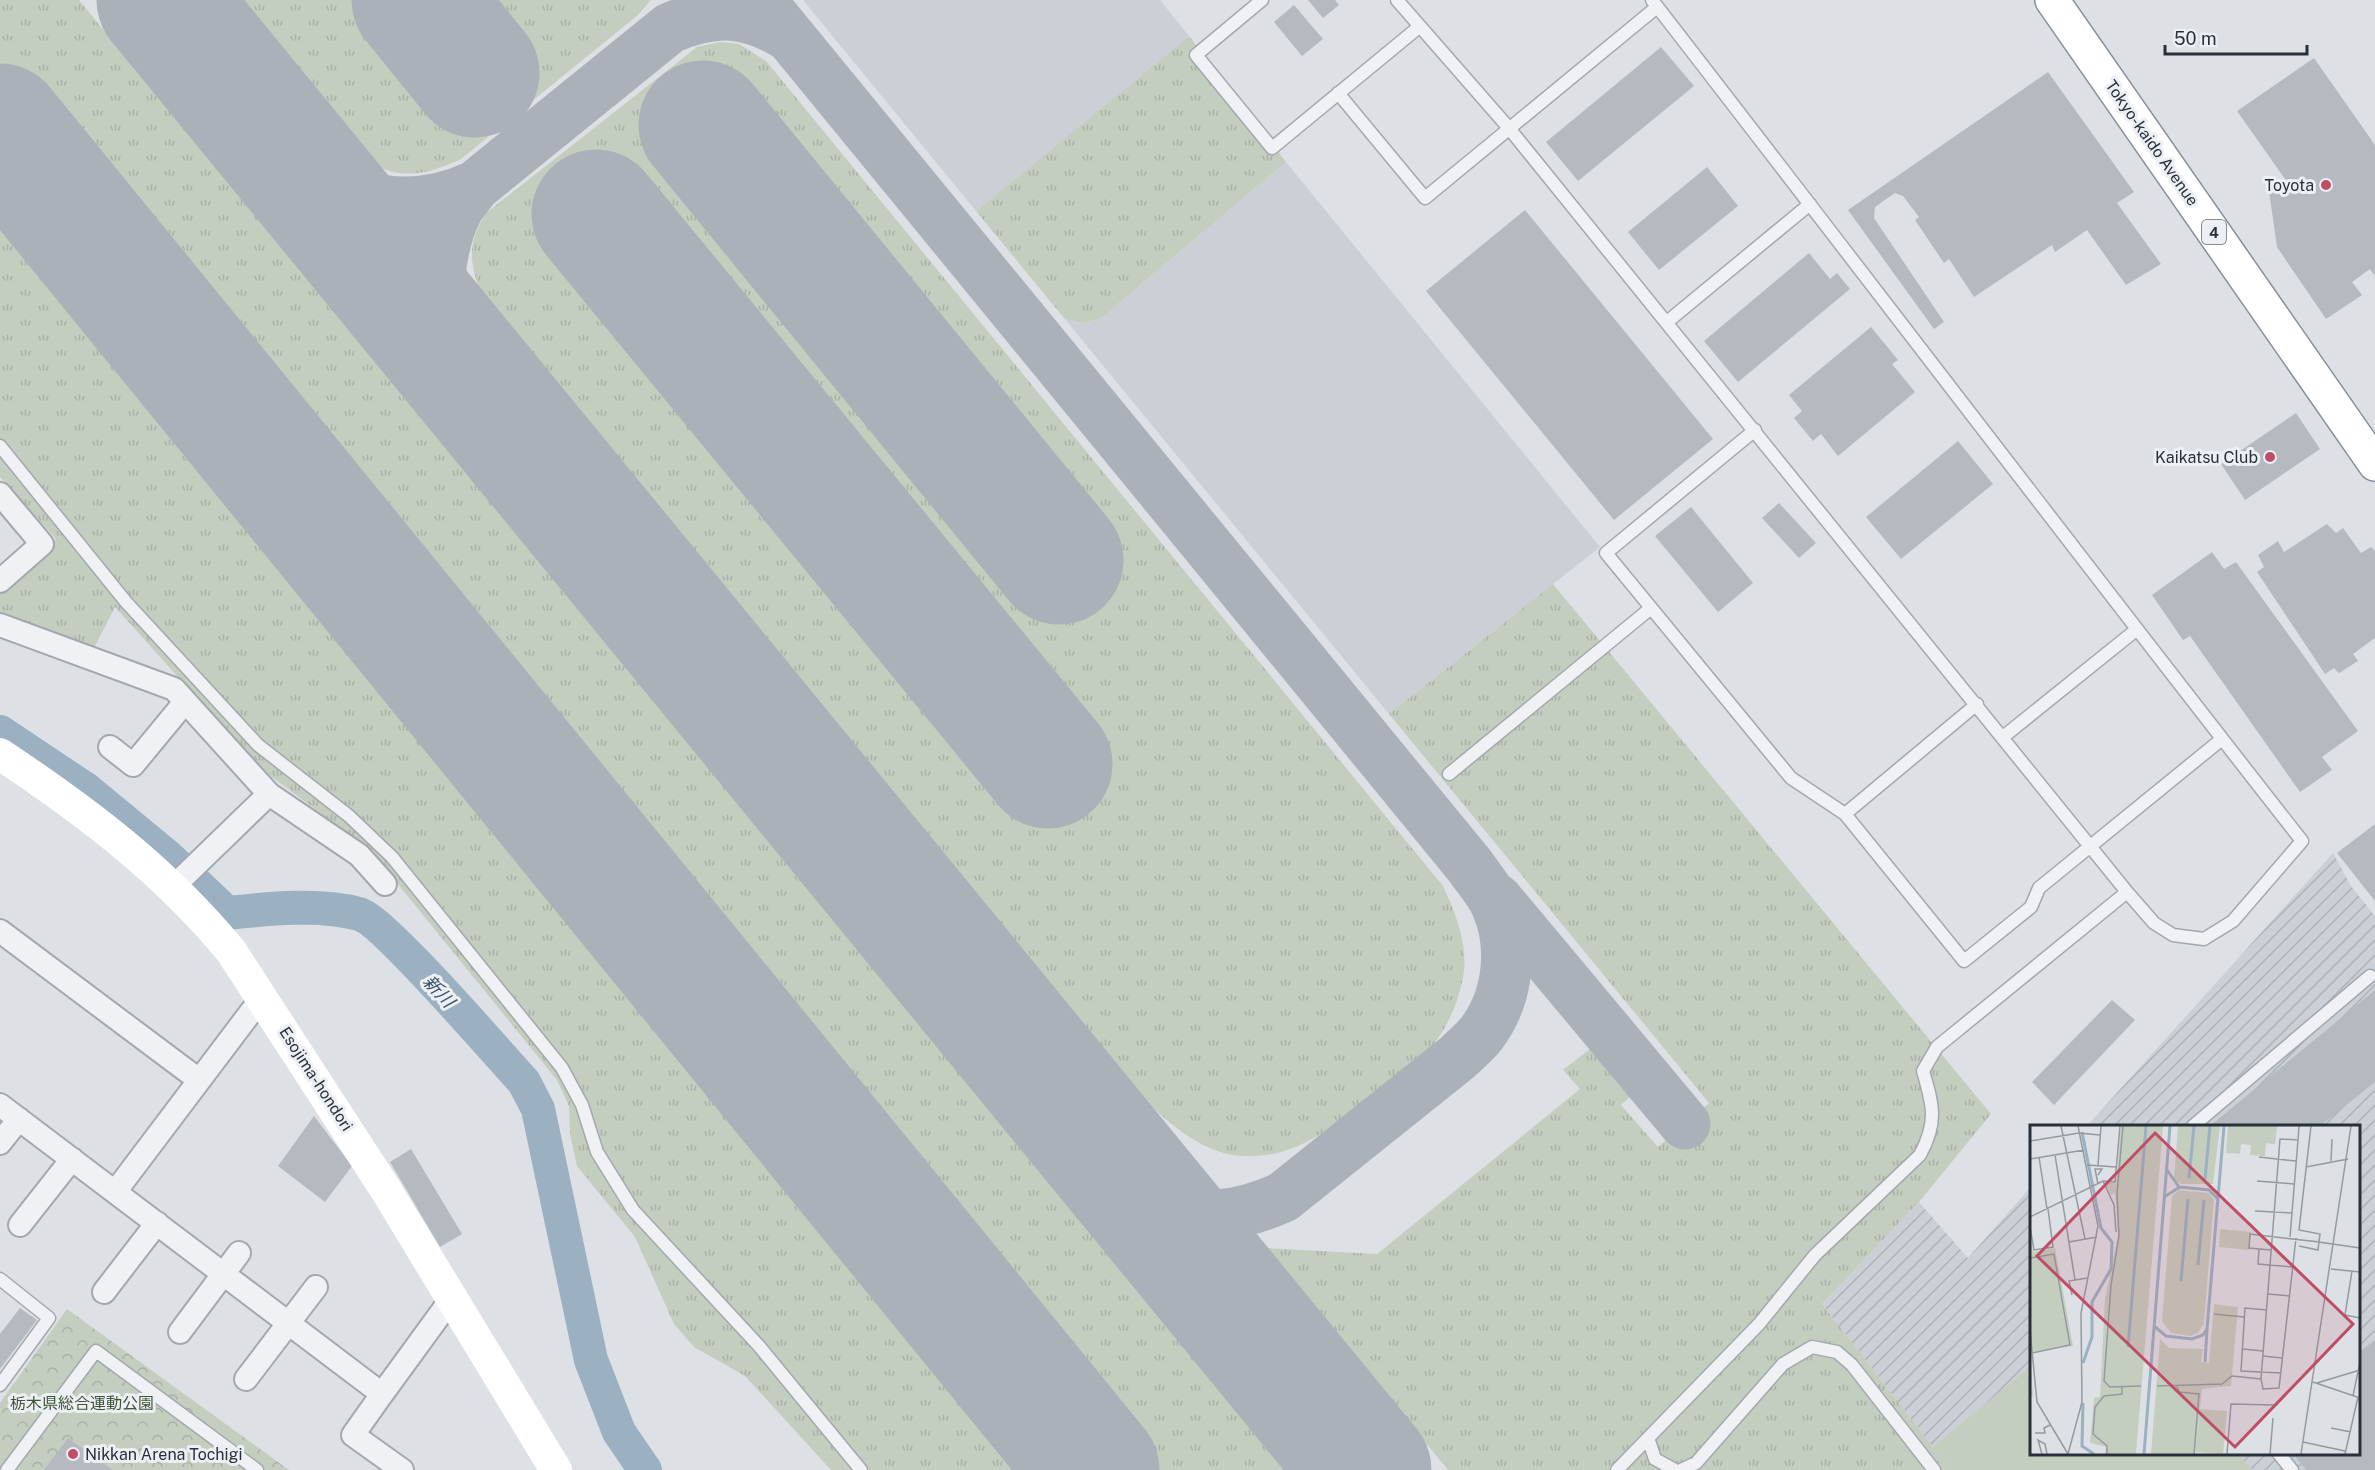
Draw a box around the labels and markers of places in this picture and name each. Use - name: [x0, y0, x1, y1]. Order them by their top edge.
- place label: Toyota: [2265, 176, 2314, 195]
- marker: Toyota: [2319, 178, 2333, 192]
- place label: Kaikatsu Club: [2155, 448, 2258, 467]
- marker: Kaikatsu Club: [2263, 450, 2277, 464]
- place label: Nikkan Arena Tochigi: [85, 1445, 242, 1464]
- marker: Nikkan Arena Tochigi: [66, 1447, 80, 1461]

